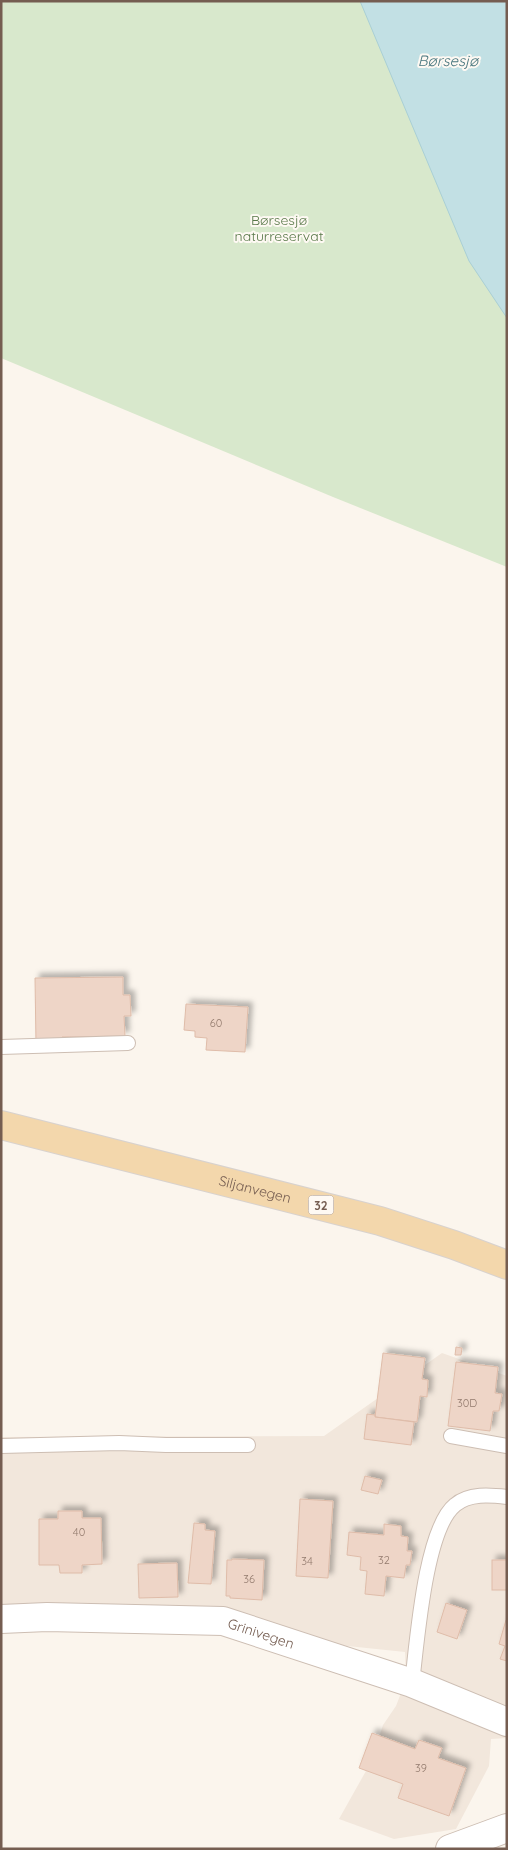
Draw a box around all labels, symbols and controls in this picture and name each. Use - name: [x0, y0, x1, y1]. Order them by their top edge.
- water label: Børsesjø: [418, 51, 480, 70]
- park label: Børsesjø naturreservat: [235, 211, 324, 245]
- house number: 60: [210, 1016, 222, 1030]
- street label: Siljanvegen: [217, 1172, 293, 1207]
- road number: 32: [308, 1196, 334, 1214]
- house number: 30D: [457, 1396, 477, 1410]
- house number: 40: [73, 1525, 85, 1539]
- house number: 32: [378, 1553, 390, 1567]
- house number: 34: [301, 1554, 313, 1568]
- house number: 36: [243, 1572, 255, 1586]
- street label: Grinivegen: [225, 1614, 296, 1653]
- house number: 39: [415, 1761, 427, 1775]

